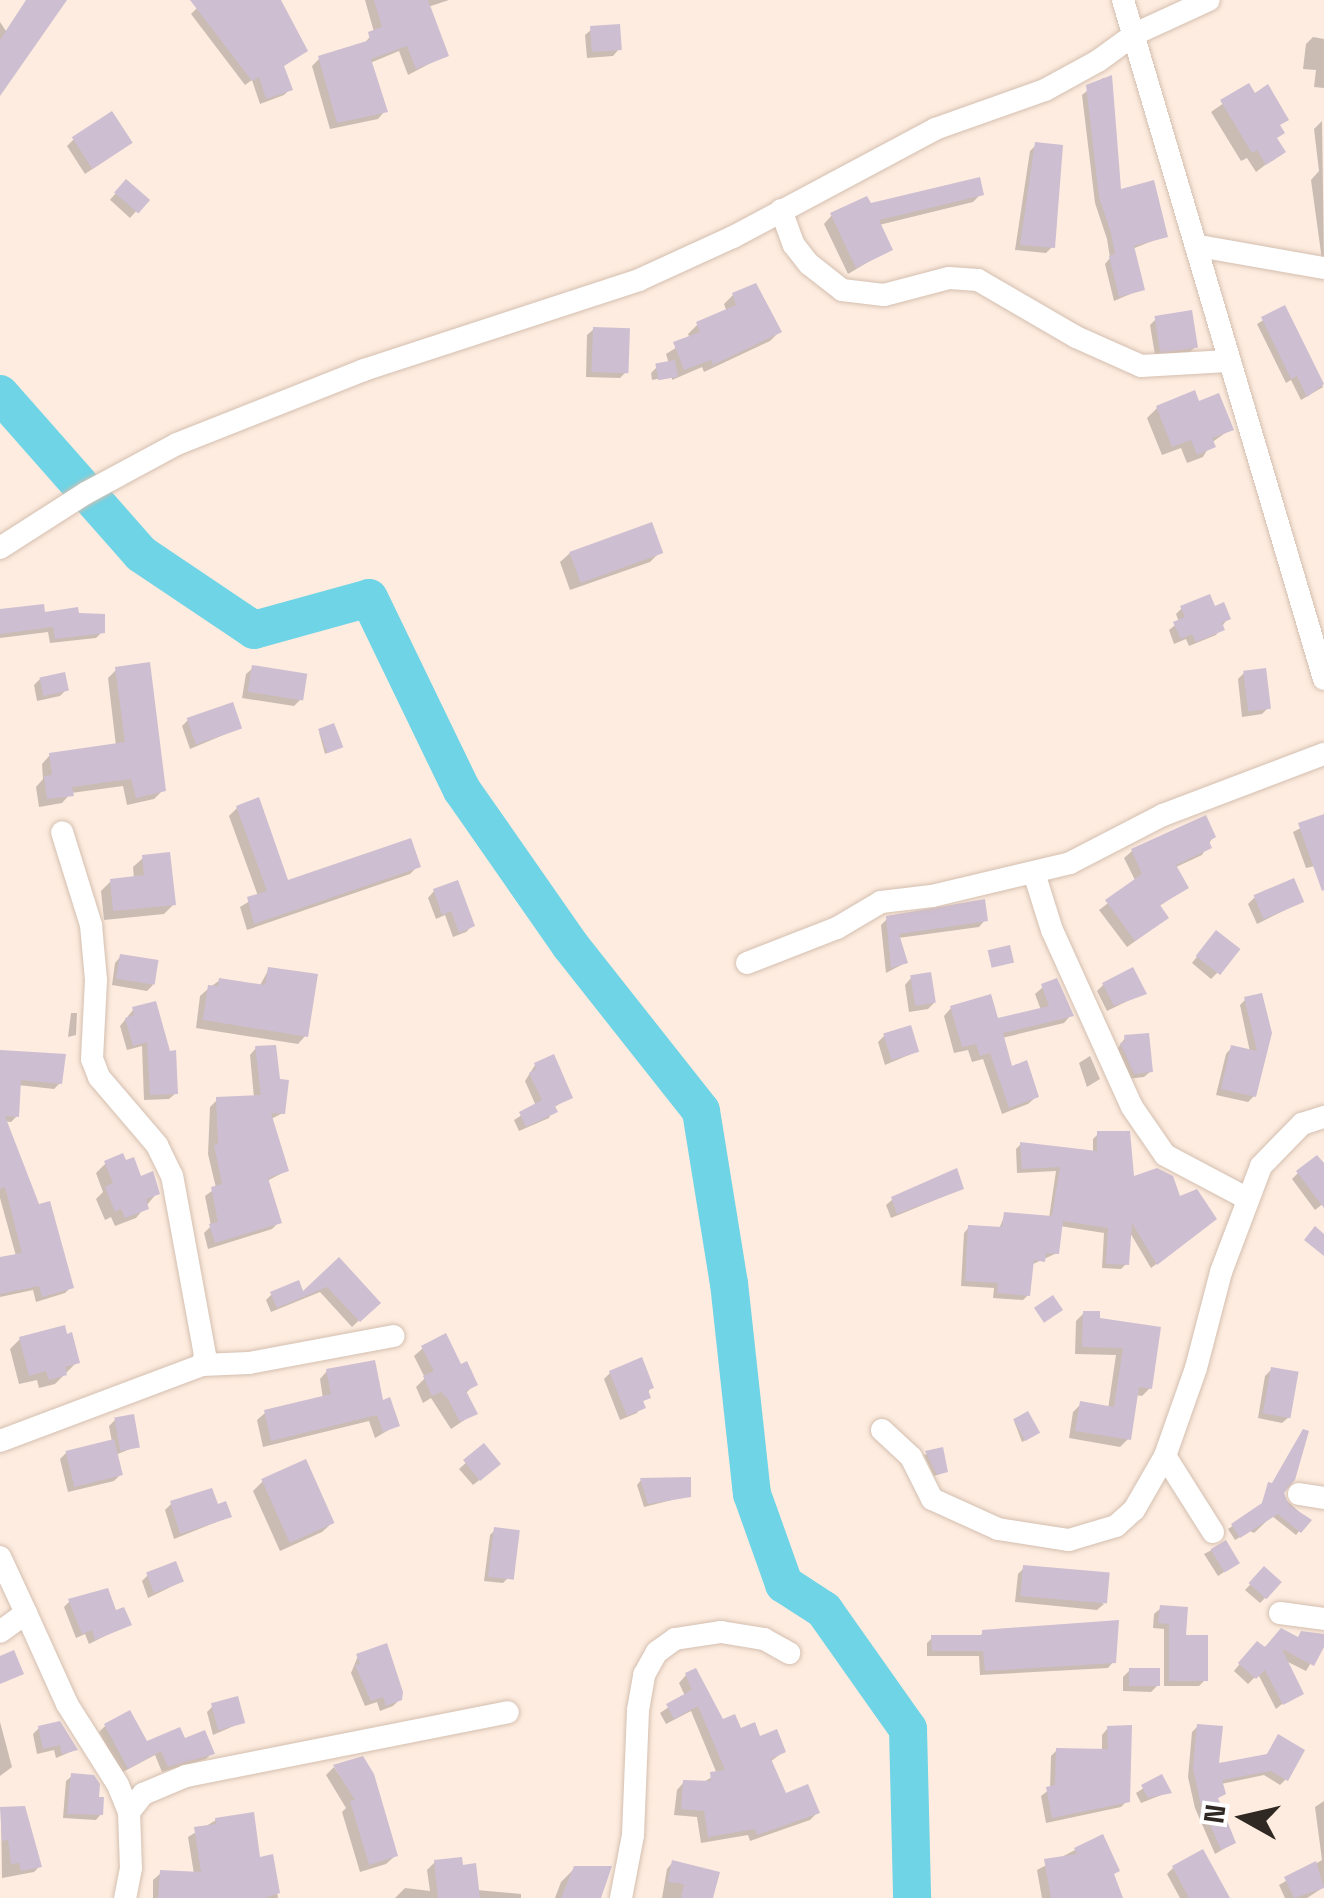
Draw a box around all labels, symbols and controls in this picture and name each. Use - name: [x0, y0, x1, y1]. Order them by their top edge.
- north arrow: [1194, 1768, 1294, 1868]
- text: N: [1195, 1802, 1233, 1826]

